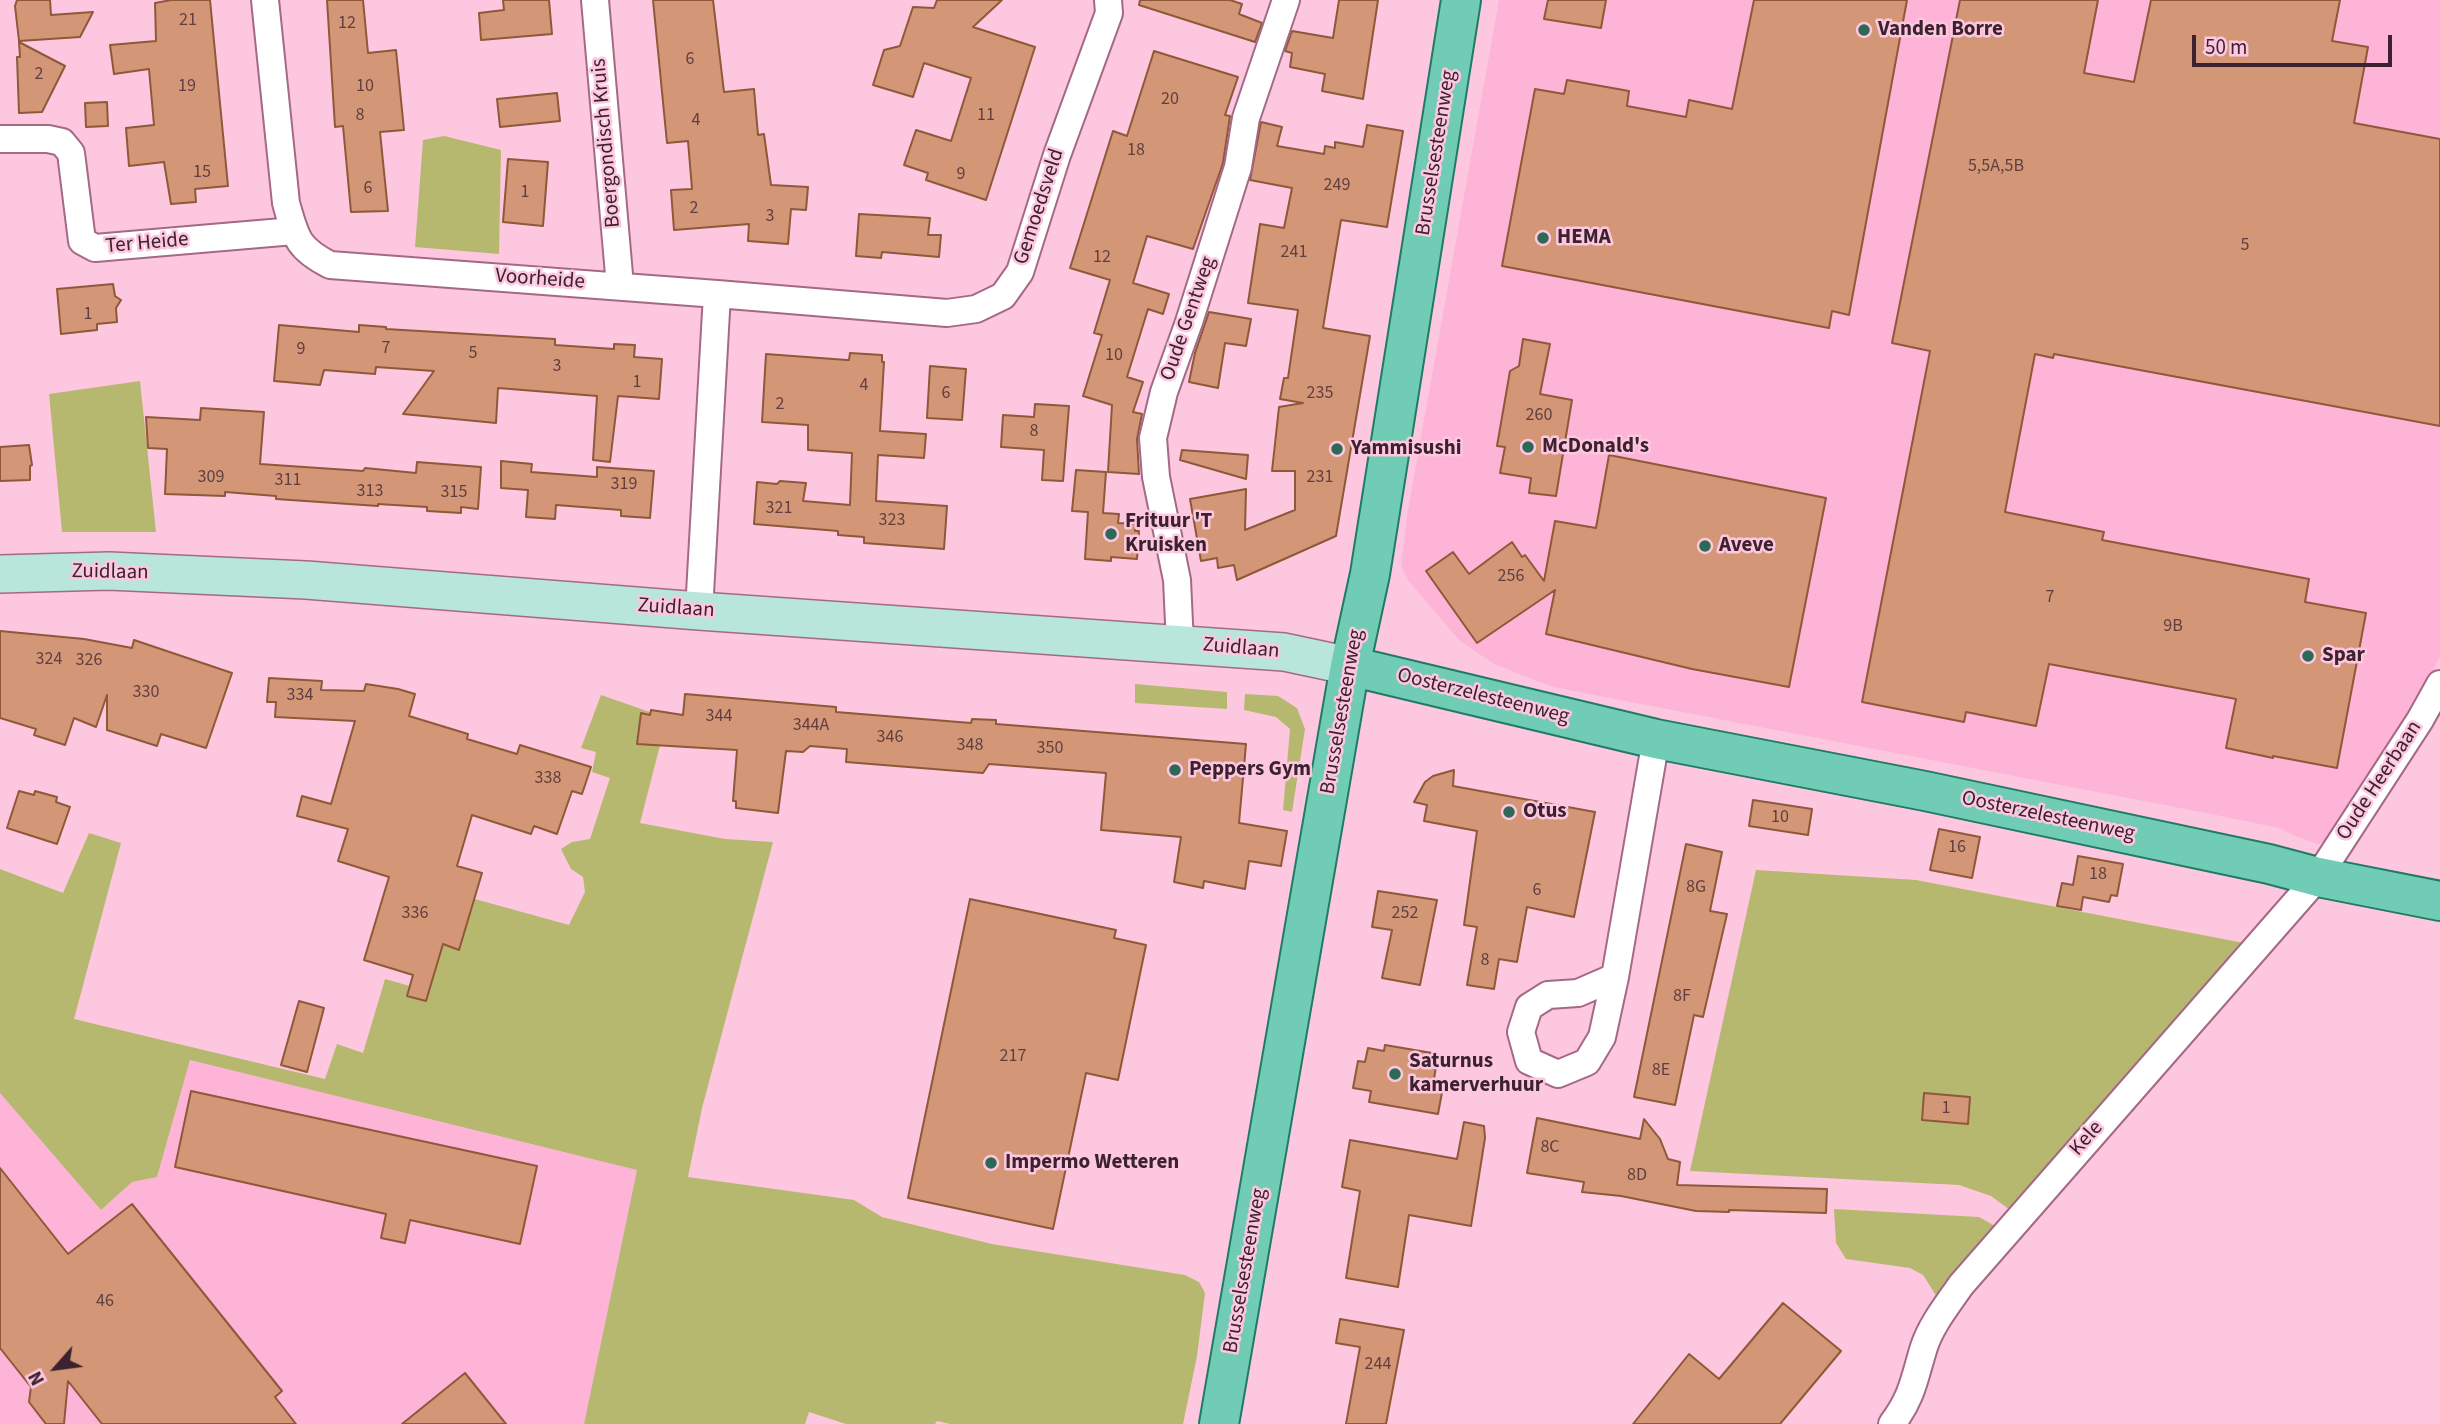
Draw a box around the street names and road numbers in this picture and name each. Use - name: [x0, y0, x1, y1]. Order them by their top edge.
- street label: Boergondisch Kruis: [587, 57, 627, 229]
- street label: Brusselsesteenweg: [1411, 69, 1463, 237]
- street label: Gemoedsveld: [1009, 146, 1071, 268]
- street label: Ter Heide: [105, 228, 189, 260]
- street label: Oude Gentweg: [1156, 254, 1222, 384]
- street label: Voorheide: [494, 264, 586, 296]
- street label: Zuidlaan: [71, 560, 149, 586]
- street label: Zuidlaan: [637, 594, 715, 624]
- street label: Brusselsesteenweg: [1316, 628, 1370, 796]
- street label: Zuidlaan: [1201, 633, 1281, 665]
- street label: Oosterzelesteenweg: [1394, 663, 1572, 731]
- street label: Oude Heerbaan: [2332, 717, 2428, 845]
- street label: Oosterzelesteenweg: [1959, 786, 2137, 848]
- street label: Kele: [2065, 1116, 2109, 1162]
- street label: Brusselsesteenweg: [1219, 1187, 1273, 1355]

